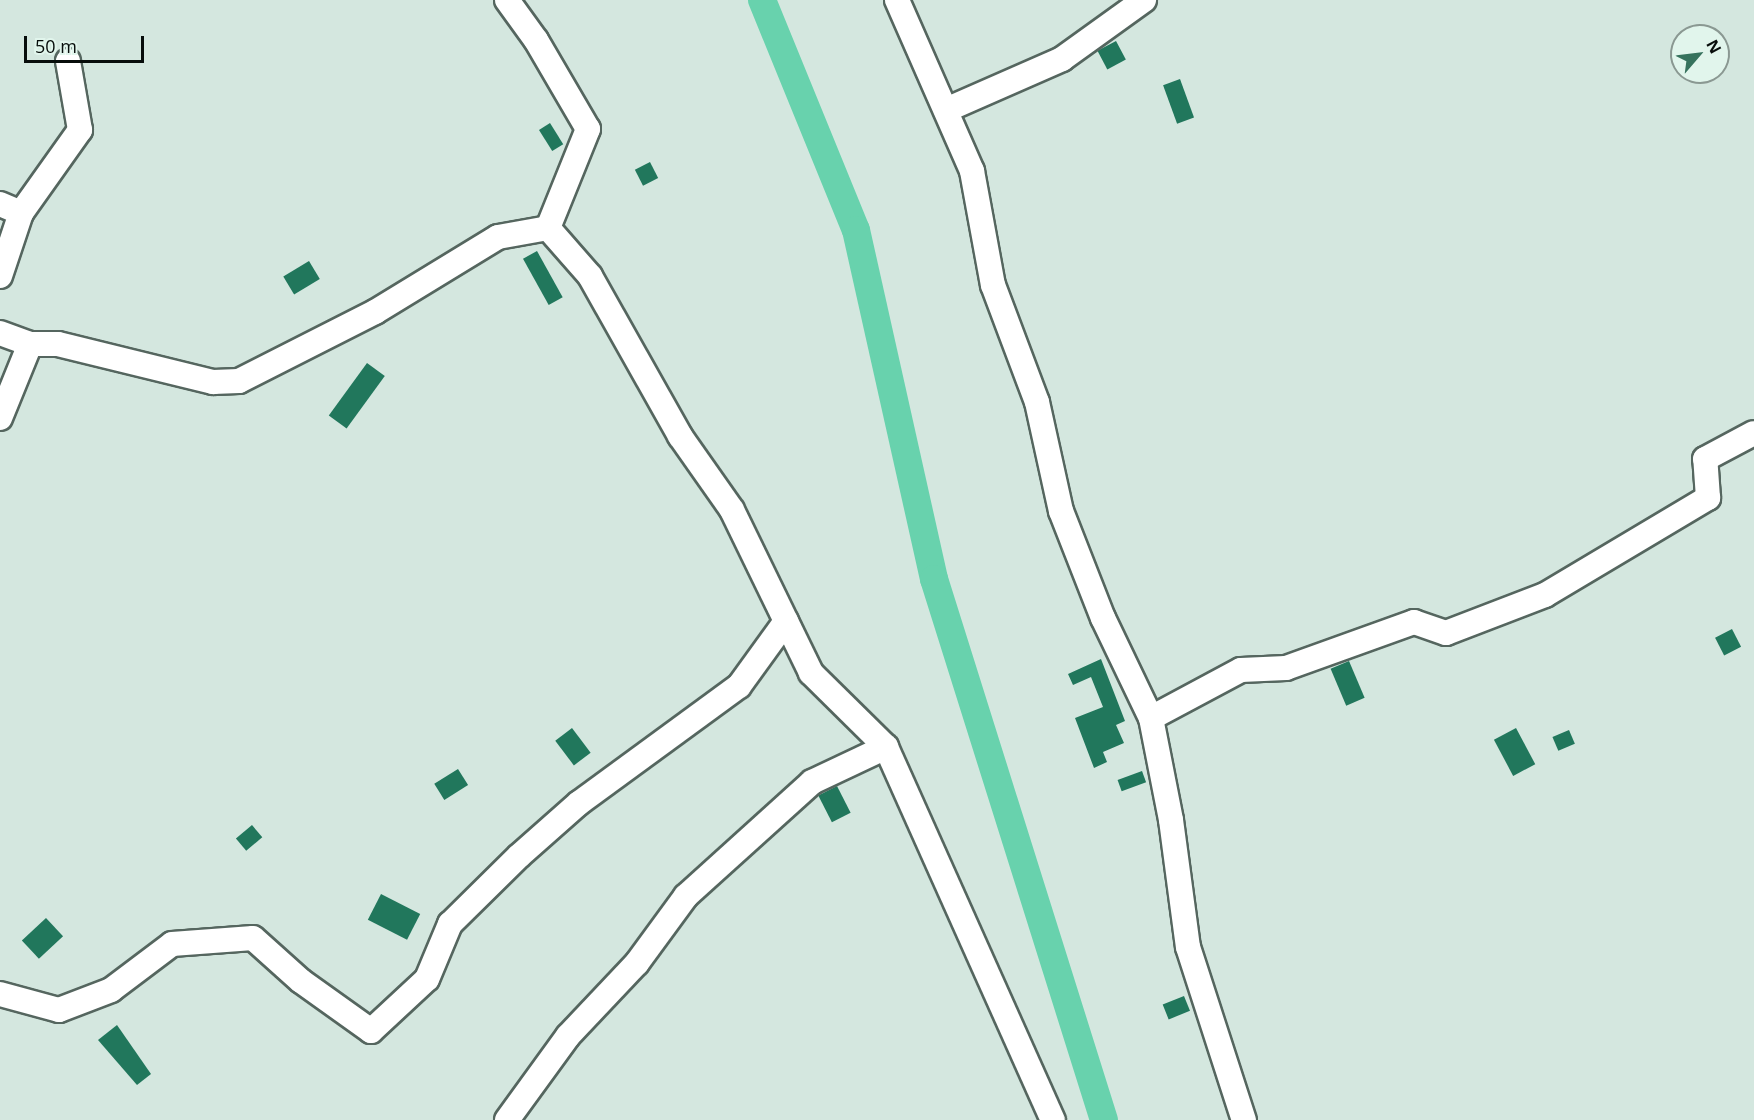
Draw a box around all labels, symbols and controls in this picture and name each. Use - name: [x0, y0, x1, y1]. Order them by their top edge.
- scale bar: [27, 24, 147, 62]
- north arrow: [1670, 24, 1730, 84]
- text: 50 m: [35, 34, 77, 58]
- text: N: [1701, 36, 1727, 57]

